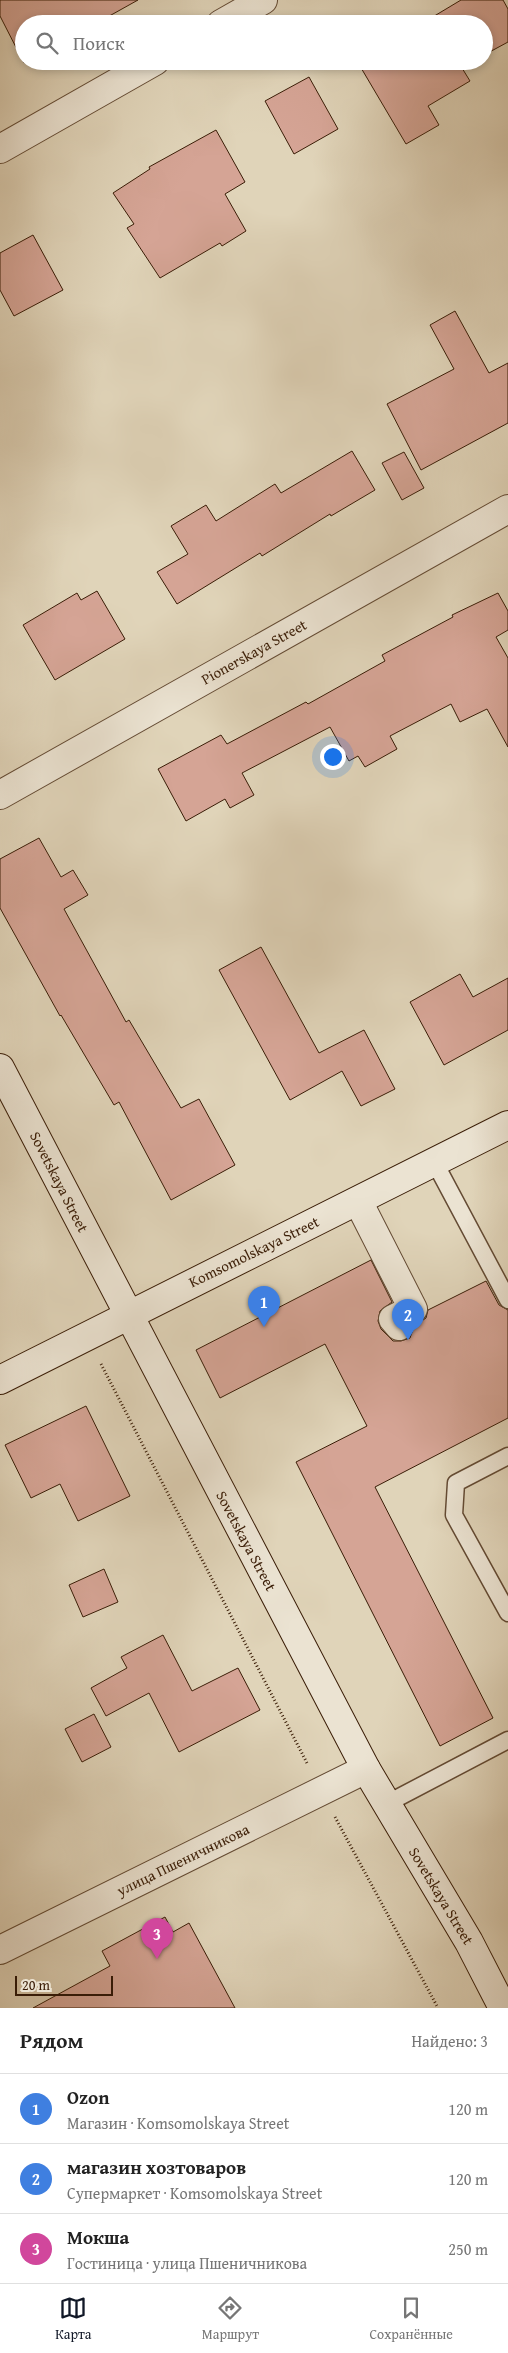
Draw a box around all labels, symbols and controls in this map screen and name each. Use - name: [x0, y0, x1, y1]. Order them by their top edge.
- search box: [15, 15, 493, 70]
- icon: search: [33, 29, 61, 57]
- text: Поиск: [73, 29, 125, 57]
- street label: Pionerskaya Street: [197, 613, 311, 689]
- your location: [320, 744, 346, 770]
- street label: Sovetskaya Street: [25, 1128, 94, 1236]
- street label: Komsomolskaya Street: [185, 1211, 323, 1292]
- pin: 1: [248, 1286, 280, 1327]
- pin: 2: [392, 1299, 424, 1340]
- street label: Sovetskaya Street: [211, 1487, 282, 1595]
- street label: улица Пшеничникова: [112, 1818, 253, 1901]
- street label: Sovetskaya Street: [404, 1843, 479, 1949]
- pin: 3: [141, 1918, 173, 1959]
- scale bar: [15, 1973, 112, 1996]
- text: 20 m: [22, 1975, 50, 1995]
- text: Рядом: [20, 2025, 83, 2056]
- text: Найдено: 3: [411, 2029, 488, 2053]
- text: Ozon: [67, 2083, 109, 2111]
- text: 1: [32, 2097, 40, 2121]
- text: 120 m: [448, 2097, 488, 2121]
- text: Магазин · Komsomolskaya Street: [67, 2111, 289, 2135]
- text: магазин хозтоваров: [67, 2153, 246, 2181]
- text: 2: [32, 2167, 40, 2191]
- text: 120 m: [448, 2167, 488, 2191]
- text: Супермаркет · Komsomolskaya Street: [67, 2181, 322, 2205]
- text: Мокша: [67, 2223, 129, 2251]
- text: 3: [32, 2237, 40, 2261]
- text: 250 m: [448, 2237, 488, 2261]
- text: Гостиница · улица Пшеничникова: [67, 2251, 307, 2275]
- tab: Карта: [55, 2294, 91, 2344]
- tab: Маршрут: [202, 2294, 259, 2344]
- tab: Сохранённые: [369, 2294, 453, 2344]

